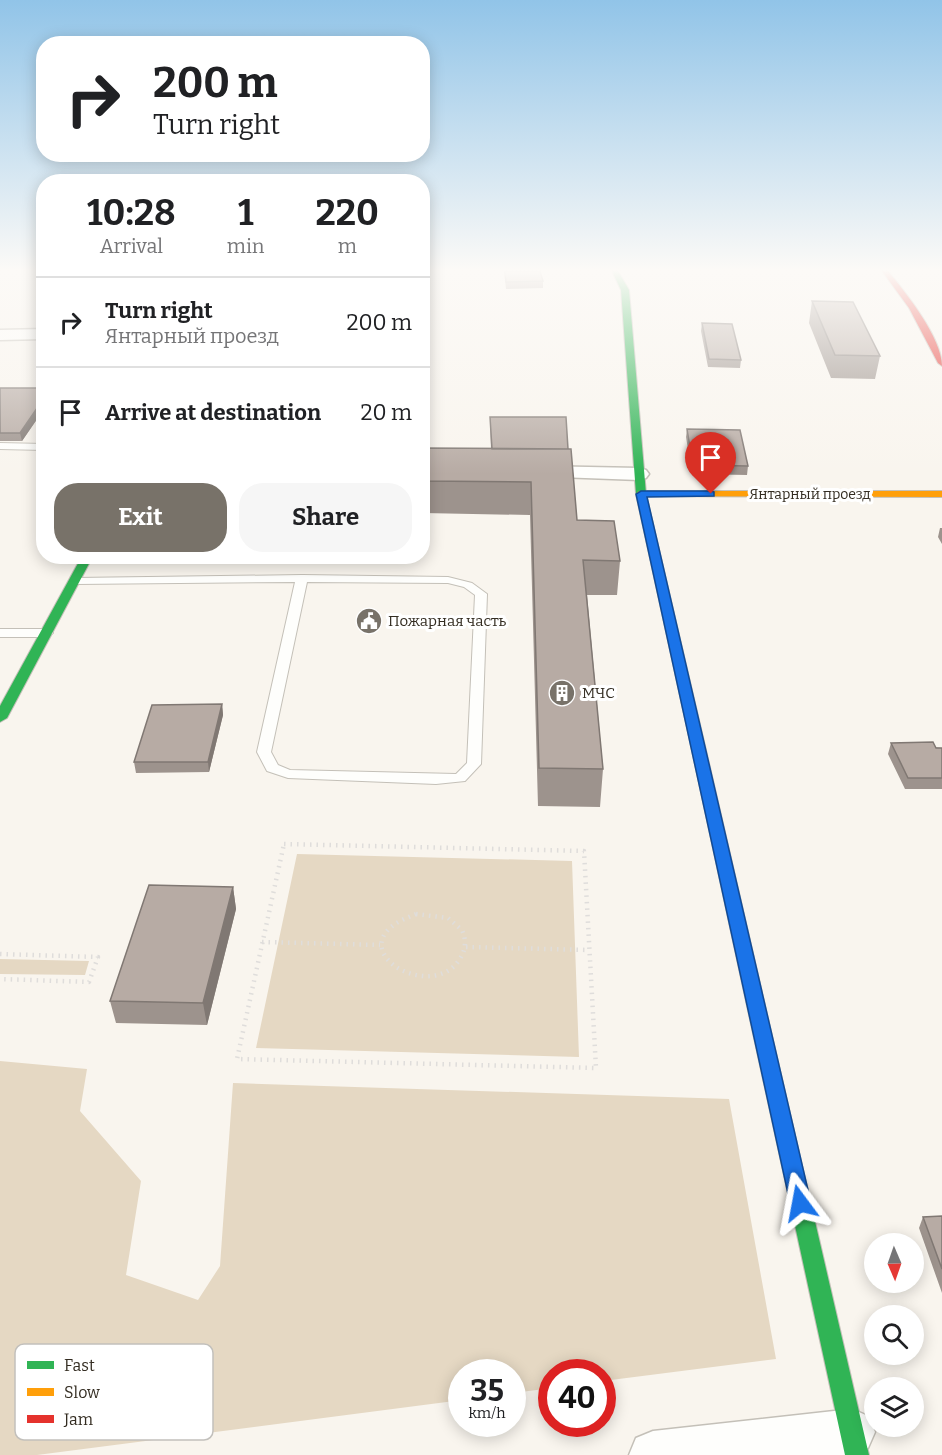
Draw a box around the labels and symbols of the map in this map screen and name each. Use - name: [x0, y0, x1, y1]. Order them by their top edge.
- pin: [685, 432, 736, 494]
- street label: Янтарный проезд: [749, 486, 871, 503]
- public building icon: Пожарная часть: [354, 606, 384, 636]
- place label: Пожарная часть: [388, 612, 507, 630]
- building icon: МЧС: [547, 678, 577, 708]
- place label: МЧС: [582, 684, 615, 702]
- position arrow: [768, 1171, 832, 1235]
- north arrow: [864, 1233, 924, 1293]
- legend: [15, 1344, 213, 1440]
- text: Fast: [64, 1356, 95, 1375]
- speed limit sign: 40: [538, 1359, 616, 1437]
- text: Slow: [64, 1383, 100, 1402]
- text: Jam: [63, 1410, 93, 1429]

